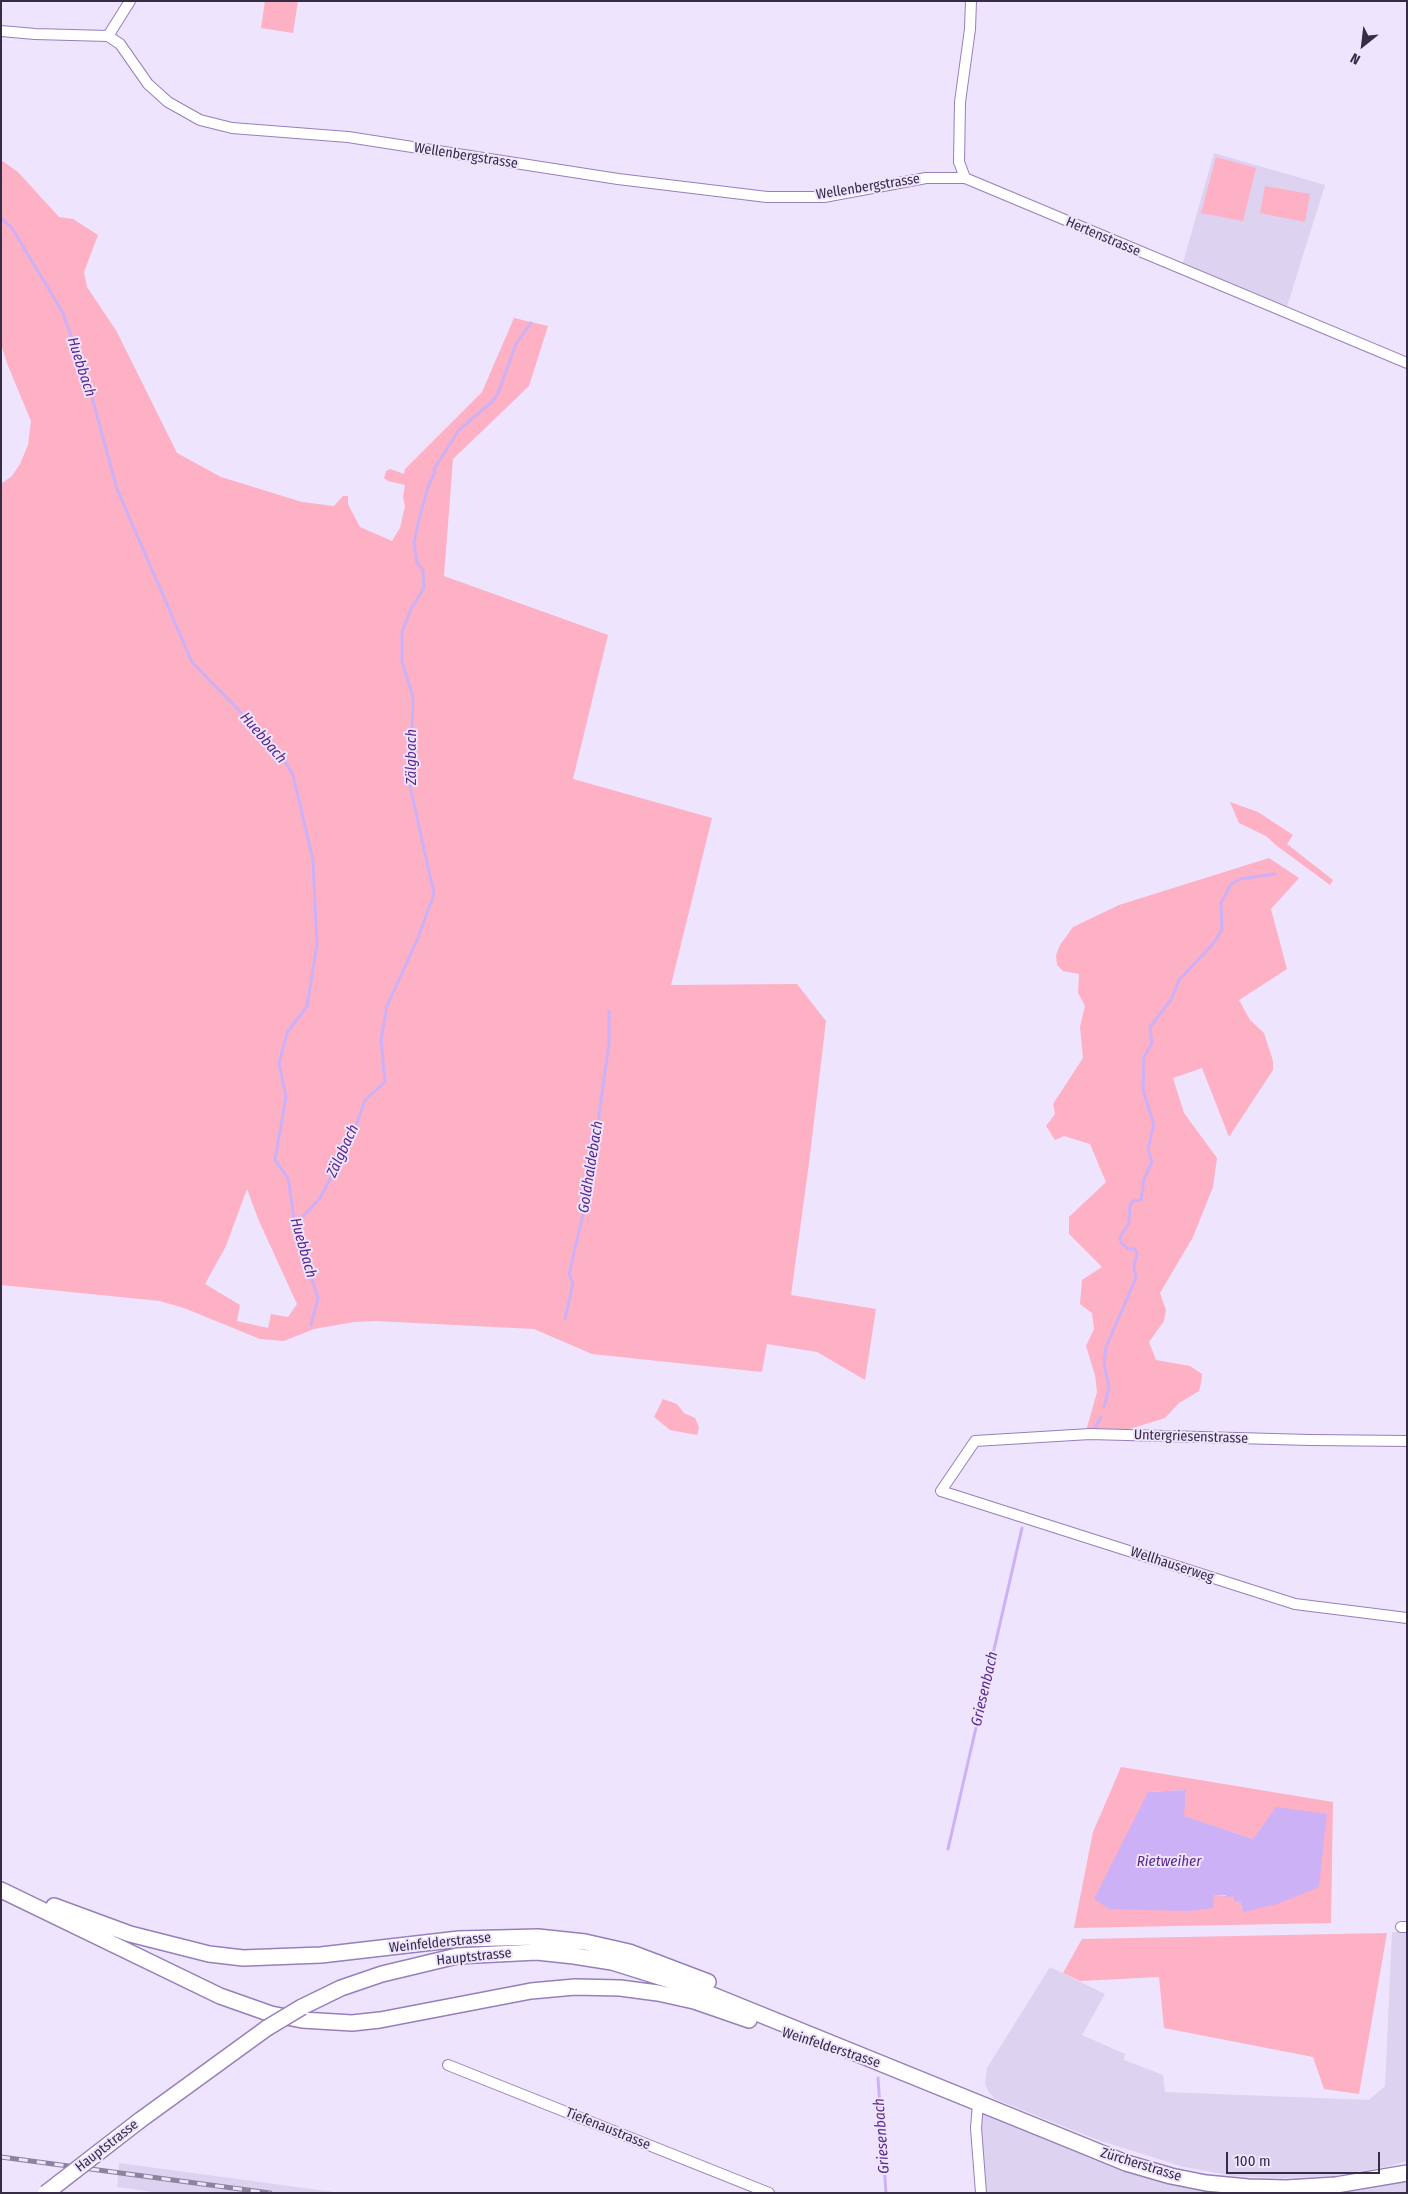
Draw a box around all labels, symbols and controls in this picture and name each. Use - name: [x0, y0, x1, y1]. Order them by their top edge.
- north arrow: [1338, 20, 1388, 70]
- text: N: [1348, 49, 1363, 68]
- street label: Wellenbergstrasse: [413, 139, 519, 173]
- street label: Wellenbergstrasse: [815, 170, 921, 204]
- street label: Hertenstrasse: [1063, 214, 1143, 260]
- water label: Huebbach: [63, 335, 99, 399]
- water label: Huebbach: [236, 709, 290, 767]
- water label: Zälgbach: [403, 729, 421, 785]
- water label: Goldhaldebach: [575, 1120, 607, 1214]
- water label: Zälgbach: [323, 1122, 363, 1180]
- water label: Huebbach: [286, 1216, 320, 1280]
- street label: Untergriesenstrasse: [1134, 1427, 1248, 1447]
- street label: Wellhauserweg: [1128, 1544, 1216, 1586]
- water label: Griesenbach: [968, 1650, 1002, 1728]
- water label: Rietweiher: [1137, 1853, 1201, 1871]
- street label: Weinfelderstrasse: [388, 1929, 492, 1957]
- street label: Hauptstrasse: [436, 1945, 512, 1969]
- street label: Weinfelderstrasse: [780, 2024, 882, 2072]
- water label: Griesenbach: [870, 2098, 894, 2174]
- street label: Tiefenaustrasse: [563, 2104, 653, 2154]
- street label: Hauptstrasse: [72, 2116, 142, 2176]
- scale bar: [1228, 2142, 1382, 2174]
- street label: Zürcherstrasse: [1099, 2145, 1183, 2185]
- text: 100 m: [1234, 2152, 1271, 2170]

